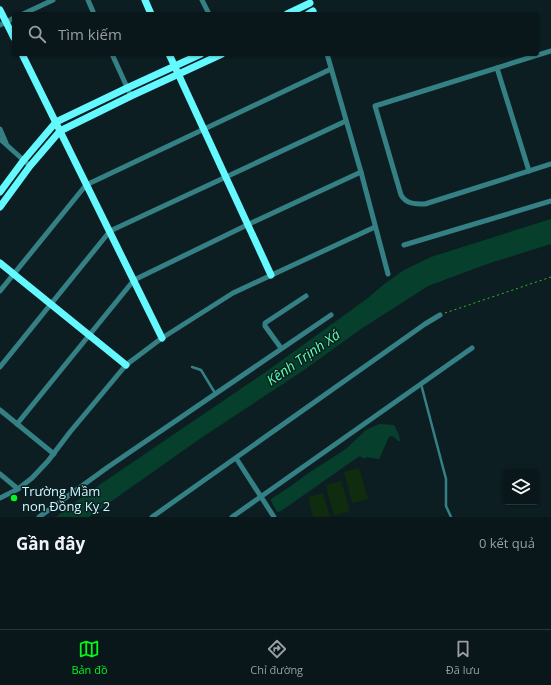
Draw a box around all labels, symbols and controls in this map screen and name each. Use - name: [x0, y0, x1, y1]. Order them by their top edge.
- search box: [12, 12, 539, 56]
- icon: search: [26, 23, 48, 45]
- text: Tìm kiếm: [58, 24, 122, 44]
- water label: Kênh Trịnh Xá: [262, 325, 344, 389]
- map controls: [503, 469, 539, 505]
- button: layers: [503, 469, 539, 505]
- place label: Trường Mầm non Đồng Kỵ 2: [22, 482, 110, 515]
- marker: Trường Mầm non Đồng Kỵ 2: [9, 493, 19, 503]
- text: Gần đây: [16, 532, 85, 555]
- text: 0 kết quả: [479, 534, 535, 552]
- tab: Bản đồ: [71, 638, 108, 677]
- tab: Chỉ đường: [250, 638, 303, 677]
- tab: Đã lưu: [446, 638, 480, 677]

